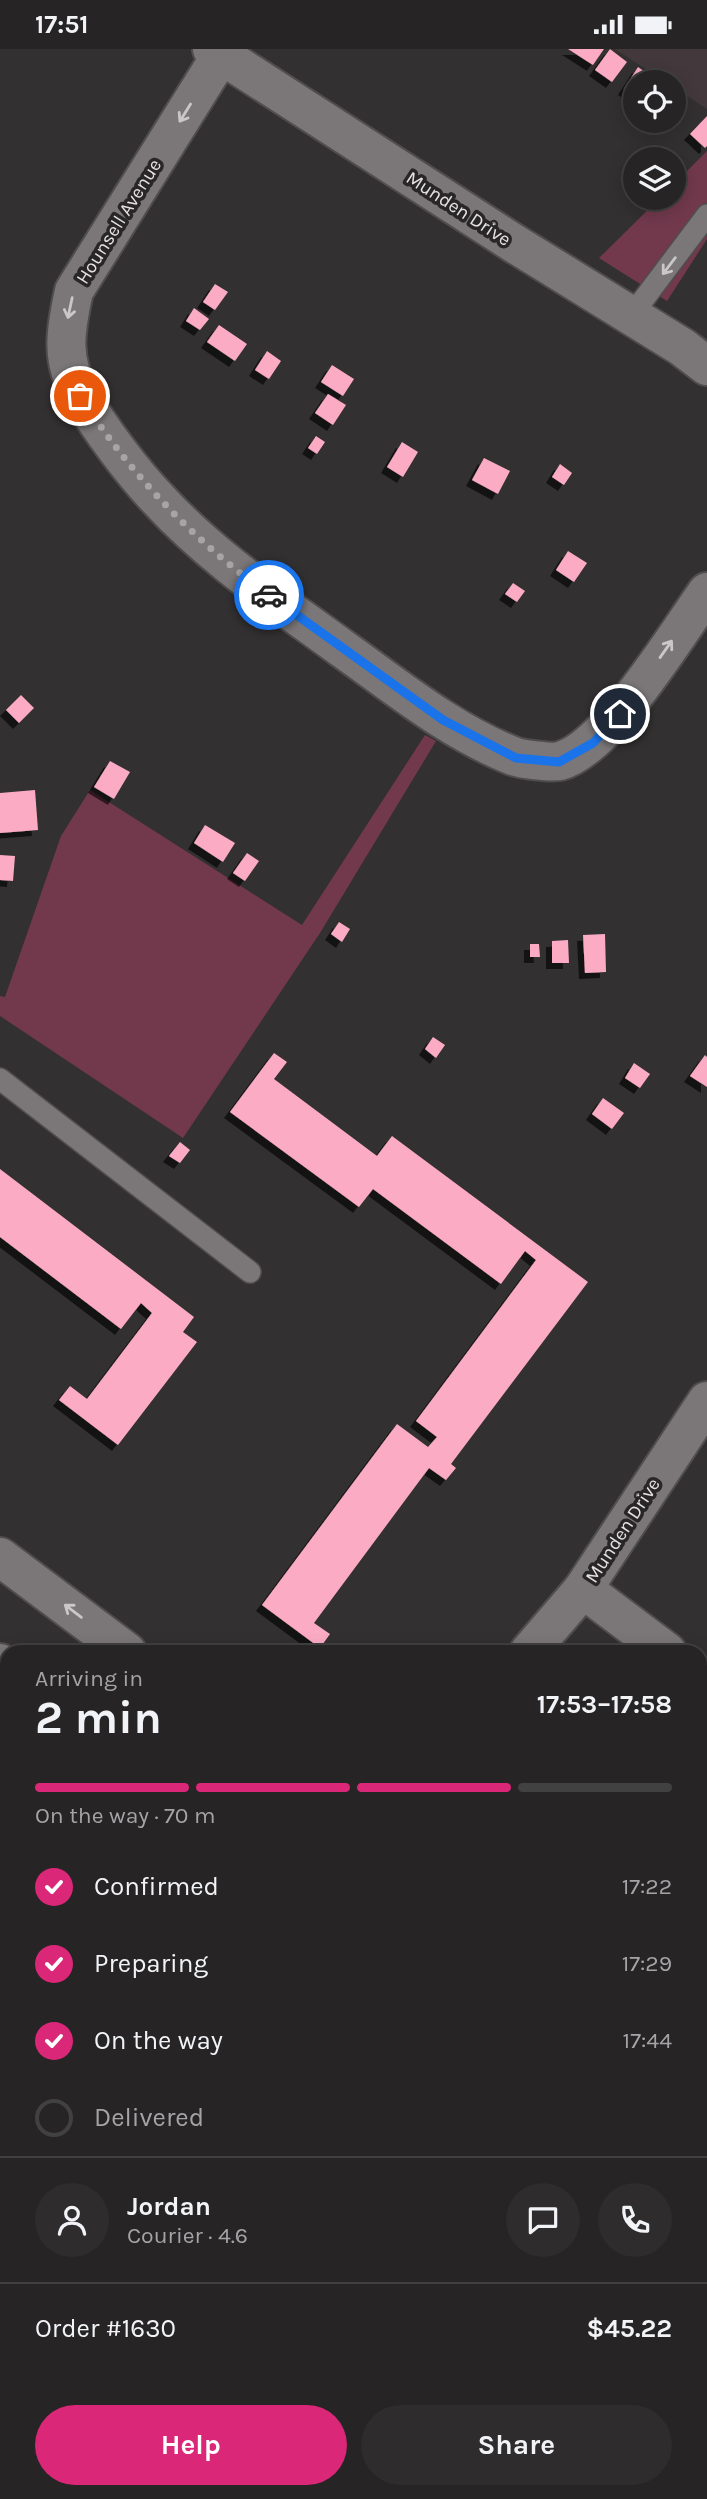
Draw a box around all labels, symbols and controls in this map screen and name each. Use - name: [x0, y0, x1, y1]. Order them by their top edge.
- text: 17:51: [35, 9, 89, 40]
- map controls: [623, 70, 686, 210]
- button: locate: [623, 70, 686, 133]
- one-way arrow: [177, 103, 191, 123]
- button: layers: [623, 147, 686, 210]
- street label: Hounsell Avenue: [72, 155, 166, 288]
- street label: Munden Drive: [402, 167, 515, 251]
- one-way arrow: [662, 256, 677, 275]
- one-way arrow: [63, 296, 77, 319]
- pin: [50, 366, 110, 426]
- icon: bag: [61, 377, 99, 415]
- courier: [234, 560, 304, 630]
- icon: car: [250, 576, 288, 614]
- one-way arrow: [659, 640, 673, 659]
- pin: [590, 684, 650, 744]
- icon: home: [601, 695, 639, 733]
- street label: Munden Drive: [581, 1474, 665, 1587]
- one-way arrow: [64, 1604, 83, 1619]
- text: Arriving in: [35, 1665, 143, 1692]
- text: 17:53–17:58: [537, 1689, 672, 1720]
- text: 2 min: [35, 1691, 162, 1745]
- text: On the way · 70 m: [35, 1802, 215, 1829]
- icon: check: [35, 1868, 73, 1906]
- text: Confirmed: [94, 1871, 219, 1902]
- text: 17:22: [622, 1873, 672, 1900]
- icon: check: [35, 1945, 73, 1983]
- text: Preparing: [94, 1948, 208, 1979]
- text: 17:29: [622, 1950, 672, 1977]
- icon: check: [35, 2022, 73, 2060]
- text: On the way: [94, 2025, 223, 2056]
- text: 17:44: [623, 2027, 672, 2054]
- text: Delivered: [94, 2102, 204, 2133]
- button: person: [35, 2183, 109, 2257]
- button: chat: [506, 2183, 580, 2257]
- button: phone: [598, 2183, 672, 2257]
- text: Jordan: [127, 2191, 211, 2222]
- text: Courier · 4.6: [127, 2222, 248, 2249]
- text: Order #1630: [35, 2313, 176, 2344]
- text: $45.22: [586, 2313, 672, 2344]
- button: Help: [35, 2405, 347, 2485]
- button: Share: [361, 2405, 672, 2485]

